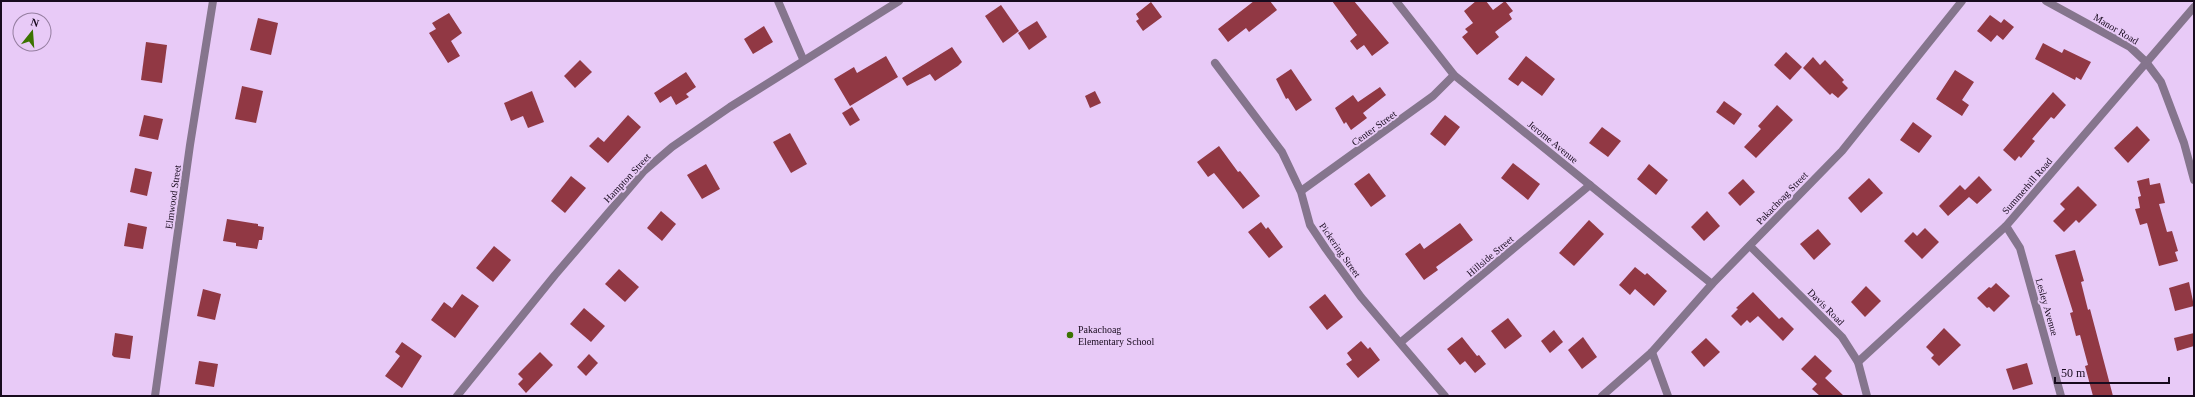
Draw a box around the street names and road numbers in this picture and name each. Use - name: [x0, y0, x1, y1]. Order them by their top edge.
- street label: Manor Road: [2092, 11, 2140, 47]
- street label: Center Street: [1350, 108, 1399, 148]
- street label: Jerome Avenue: [1526, 118, 1581, 166]
- street label: Hampton Street: [601, 151, 653, 205]
- street label: Summerhill Road: [2000, 156, 2054, 216]
- street label: Elmwood Street: [163, 164, 183, 230]
- street label: Pakachoag Street: [1754, 169, 1810, 227]
- street label: Pickering Street: [1317, 221, 1363, 280]
- street label: Hillside Street: [1464, 233, 1516, 279]
- street label: Lesley Avenue: [2034, 277, 2061, 337]
- street label: Davis Road: [1806, 287, 1846, 327]

